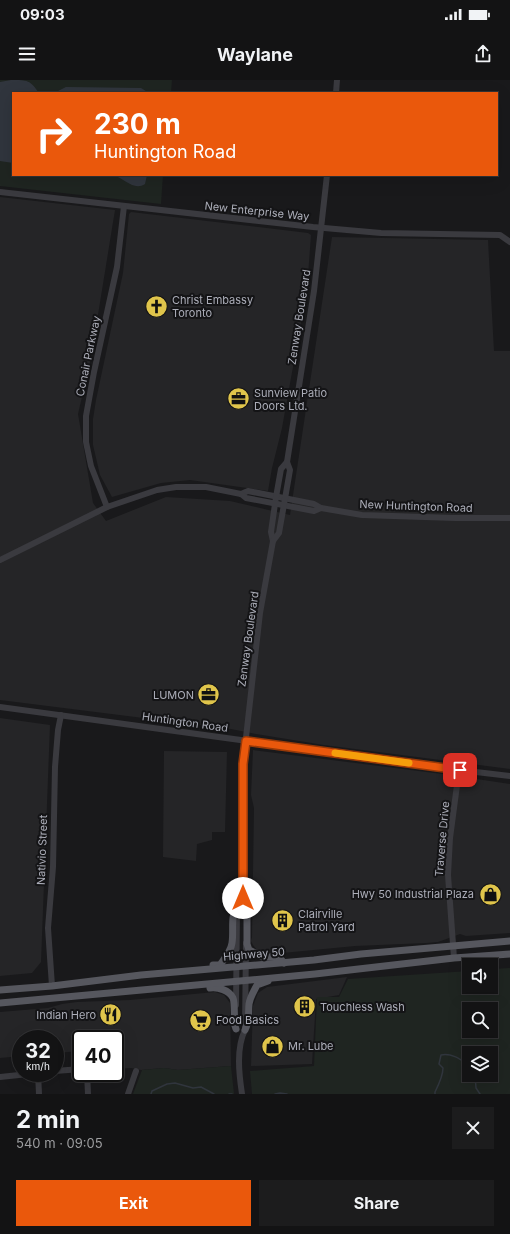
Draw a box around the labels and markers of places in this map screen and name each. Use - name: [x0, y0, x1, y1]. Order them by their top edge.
- church icon: Christ Embassy Toronto: [144, 293, 170, 319]
- place label: Christ Embassy Toronto: [172, 293, 253, 320]
- office icon: Sunview Patio Doors Ltd.: [225, 386, 251, 412]
- place label: Sunview Patio Doors Ltd.: [254, 386, 328, 413]
- office icon: LUMON: [196, 682, 222, 708]
- place label: LUMON: [153, 688, 194, 702]
- pin: [443, 753, 477, 787]
- shop icon: Hwy 50 Industrial Plaza: [477, 881, 503, 907]
- place label: Hwy 50 Industrial Plaza: [352, 887, 474, 901]
- building icon: Clairville Patrol Yard: [269, 907, 295, 933]
- place label: Clairville Patrol Yard: [298, 907, 355, 934]
- building icon: Touchless Wash: [291, 994, 317, 1020]
- place label: Touchless Wash: [320, 1000, 405, 1014]
- restaurant icon: Indian Hero: [98, 1002, 124, 1028]
- supermarket icon: Food Basics: [187, 1007, 213, 1033]
- place label: Indian Hero: [36, 1008, 96, 1022]
- place label: Food Basics: [216, 1013, 279, 1027]
- shop icon: Mr. Lube: [259, 1033, 285, 1059]
- place label: Mr. Lube: [288, 1039, 334, 1053]

